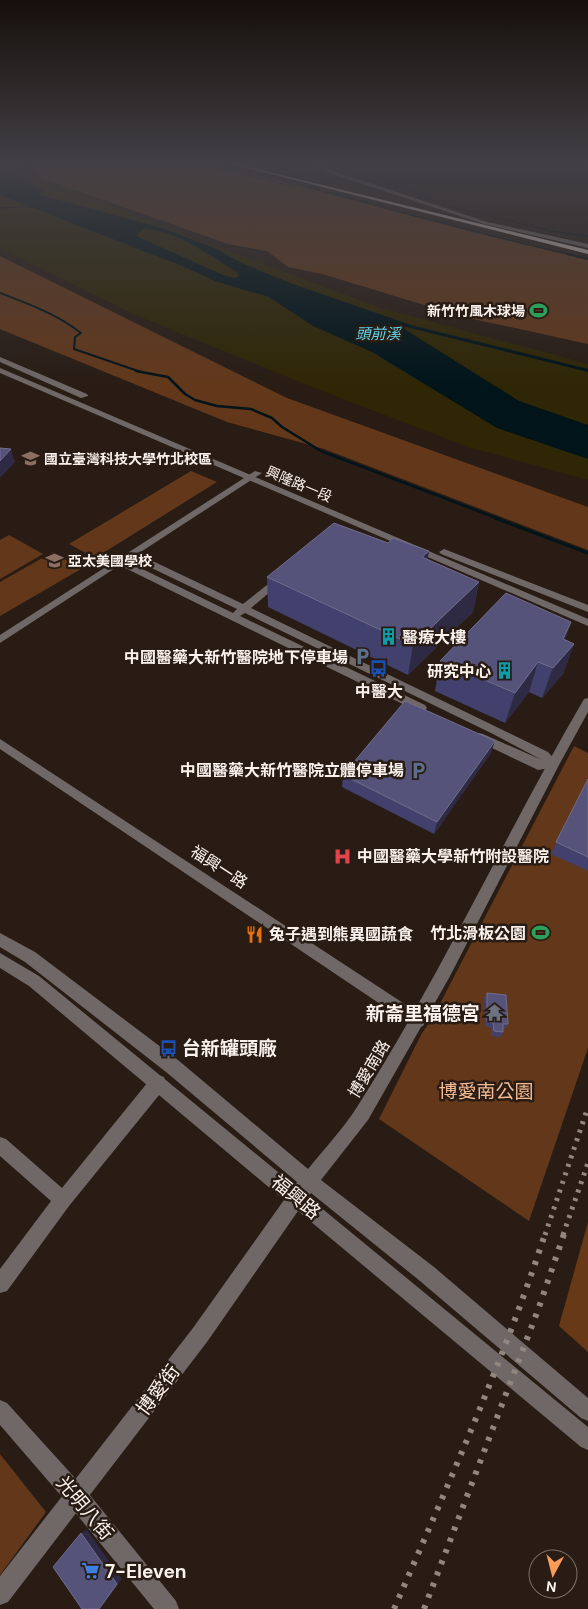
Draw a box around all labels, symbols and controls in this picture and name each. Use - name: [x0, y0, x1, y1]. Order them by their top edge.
- sports icon: 新竹竹風木球場: [529, 301, 549, 321]
- place label: 新竹竹風木球場: [427, 302, 525, 320]
- water label: 頭前溪: [355, 324, 402, 344]
- school or university icon: 國立臺灣科技大學竹北校區: [20, 449, 40, 469]
- place label: 國立臺灣科技大學竹北校區: [44, 450, 212, 468]
- street label: 興隆路一段: [263, 462, 335, 506]
- school or university icon: 亞太美國學校: [44, 551, 64, 571]
- place label: 亞太美國學校: [68, 552, 152, 570]
- building icon: 醫療大樓: [378, 627, 398, 647]
- place label: 醫療大樓: [402, 627, 466, 648]
- place label: 中國醫藥大新竹醫院地下停車場: [124, 647, 348, 668]
- parking icon: 中國醫藥大新竹醫院地下停車場: [352, 647, 372, 667]
- bus stop icon: 中醫大: [369, 659, 389, 679]
- place label: 研究中心: [427, 661, 491, 682]
- building icon: 研究中心: [495, 661, 515, 681]
- place label: 中醫大: [355, 681, 403, 702]
- place label: 中國醫藥大新竹醫院立體停車場: [180, 760, 404, 781]
- parking icon: 中國醫藥大新竹醫院立體停車場: [408, 760, 428, 780]
- street label: 福興一路: [186, 841, 252, 893]
- hospital icon: 中國醫藥大學新竹附設醫院: [333, 846, 353, 866]
- place label: 中國醫藥大學新竹附設醫院: [357, 846, 549, 867]
- place label: 竹北滑板公園: [430, 923, 526, 944]
- sports icon: 竹北滑板公園: [530, 923, 550, 943]
- restaurant icon: 兔子遇到熊異國蔬食: [245, 924, 265, 944]
- place label: 兔子遇到熊異國蔬食: [269, 924, 413, 945]
- place label: 新崙里福德宮: [366, 1001, 480, 1026]
- temple icon: 新崙里福德宮: [484, 1003, 504, 1023]
- place label: 台新罐頭廠: [182, 1036, 277, 1061]
- street label: 博愛南路: [344, 1036, 394, 1102]
- bus stop icon: 台新罐頭廠: [158, 1038, 178, 1058]
- park label: 博愛南公園: [438, 1079, 534, 1104]
- street label: 福興路: [266, 1169, 326, 1225]
- street label: 博愛街: [131, 1360, 185, 1420]
- street label: 光明八街: [51, 1471, 119, 1545]
- north arrow: [528, 1549, 578, 1599]
- place label: 7-Eleven: [105, 1559, 187, 1584]
- supermarket icon: 7-Eleven: [81, 1561, 101, 1581]
- text: N: [545, 1577, 558, 1596]

